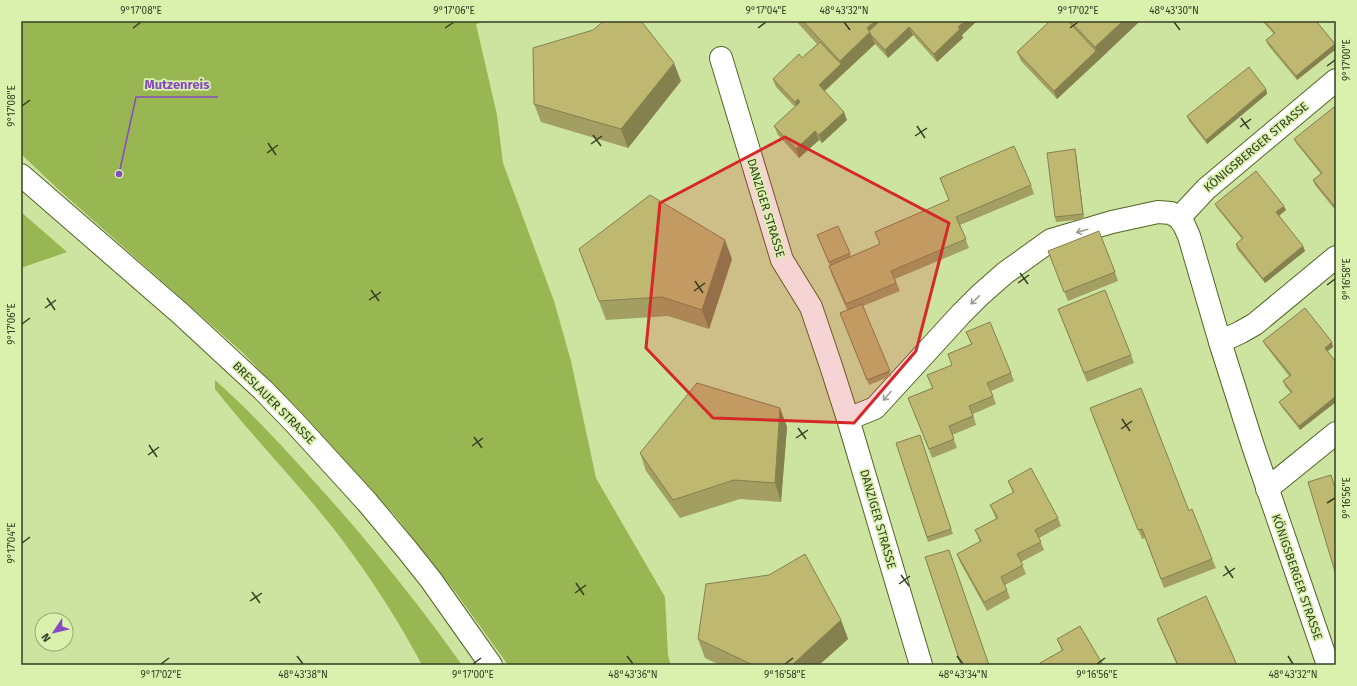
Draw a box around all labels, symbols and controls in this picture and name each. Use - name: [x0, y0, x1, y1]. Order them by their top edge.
- text: 9°17'08"E: [120, 5, 162, 17]
- text: 9°17'06"E: [433, 5, 475, 17]
- text: 9°17'04"E: [745, 5, 787, 17]
- text: 48°43'32"N: [819, 5, 869, 17]
- text: 9°17'02"E: [1057, 5, 1099, 17]
- text: 48°43'30"N: [1149, 5, 1199, 17]
- text: 9°17'00"E: [1341, 39, 1353, 81]
- callout: Mutzenreis: [136, 72, 218, 97]
- text: Mutzenreis: [144, 77, 210, 92]
- text: 9°17'08"E: [6, 85, 18, 127]
- street label: KÖNIGSBERGER STRASSE: [1200, 98, 1311, 195]
- street label: DANZIGER STRASSE: [744, 157, 788, 259]
- one-way arrow: [1076, 228, 1089, 235]
- text: 9°16'58"E: [1341, 258, 1353, 300]
- one-way arrow: [970, 296, 980, 305]
- text: 9°17'06"E: [6, 303, 18, 345]
- street label: BRESLAUER STRASSE: [230, 359, 318, 447]
- one-way arrow: [882, 391, 891, 401]
- street label: DANZIGER STRASSE: [857, 468, 899, 570]
- text: 9°16'56"E: [1341, 477, 1353, 519]
- street label: KÖNIGSBERGER STRASSE: [1269, 512, 1327, 642]
- text: 9°17'04"E: [6, 522, 18, 564]
- north arrow: [34, 612, 74, 652]
- text: N: [39, 631, 54, 644]
- text: 9°17'02"E: [140, 669, 182, 681]
- text: 48°43'38"N: [278, 669, 328, 681]
- text: 9°17'00"E: [452, 669, 494, 681]
- text: 48°43'36"N: [608, 669, 658, 681]
- text: 9°16'58"E: [764, 669, 806, 681]
- text: 48°43'34"N: [939, 669, 987, 681]
- text: 9°16'56"E: [1076, 669, 1118, 681]
- text: 48°43'32"N: [1268, 669, 1318, 681]

